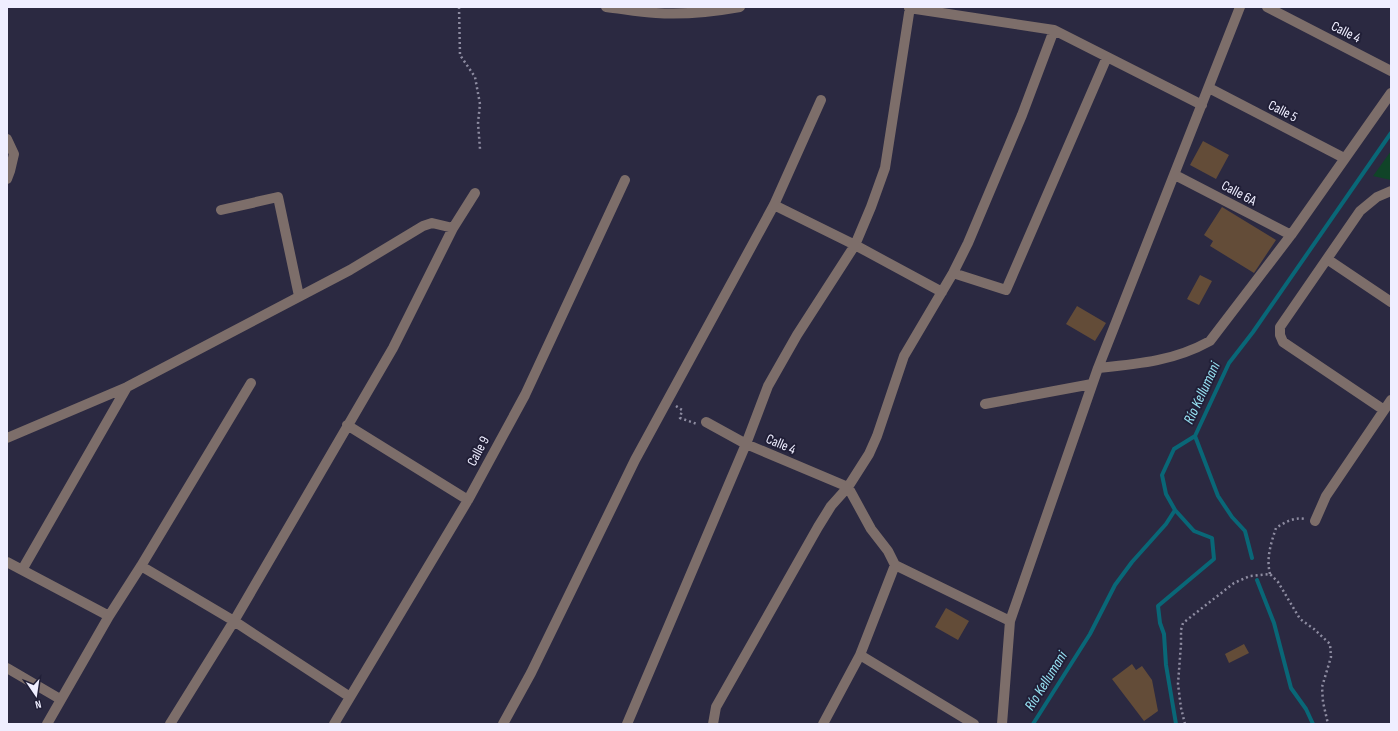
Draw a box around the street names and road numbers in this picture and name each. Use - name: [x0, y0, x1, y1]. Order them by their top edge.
- street label: Calle 4: [1328, 17, 1364, 47]
- street label: Calle 5: [1265, 96, 1301, 126]
- street label: Calle 6A: [1219, 177, 1260, 210]
- street label: Calle 4: [763, 430, 799, 458]
- street label: Calle 9: [463, 433, 493, 469]

